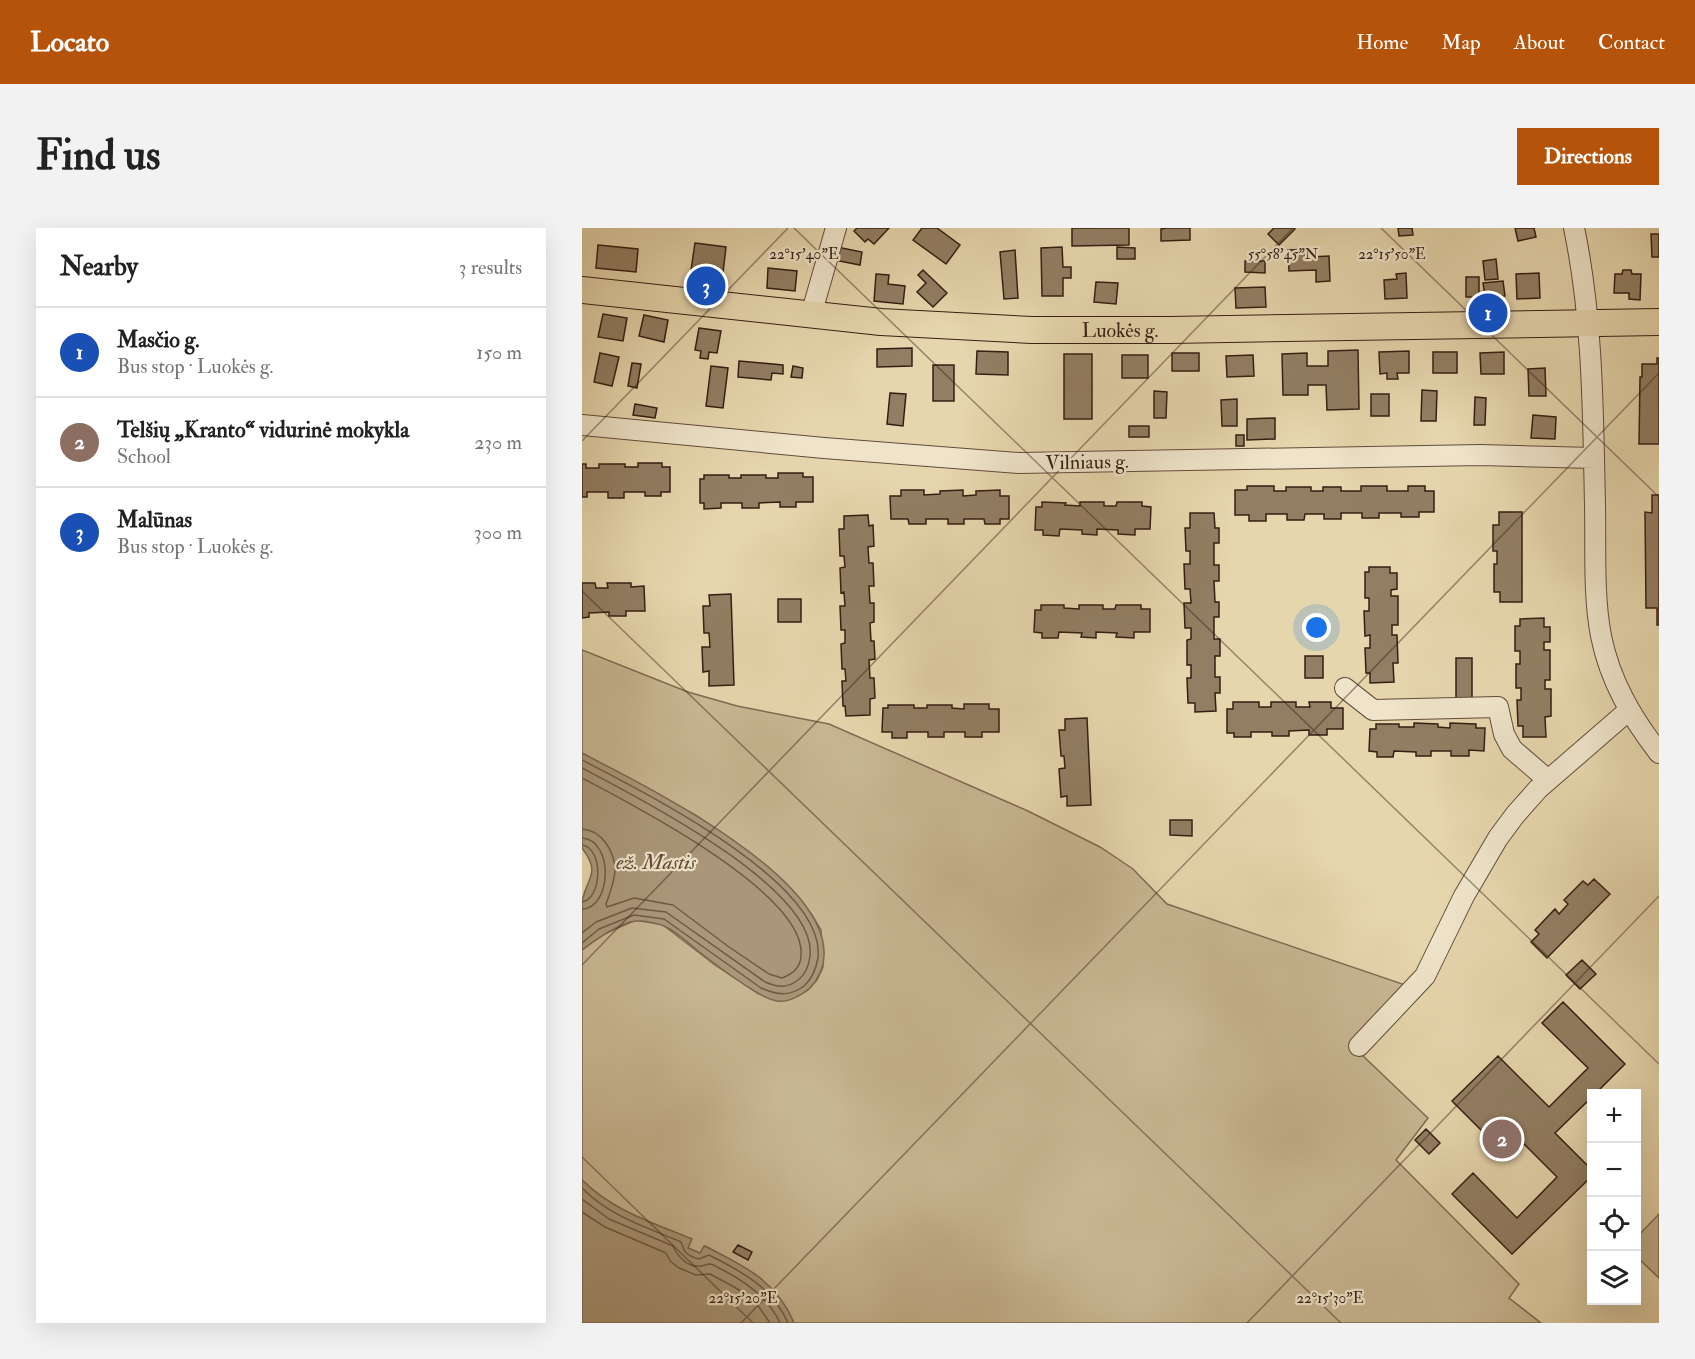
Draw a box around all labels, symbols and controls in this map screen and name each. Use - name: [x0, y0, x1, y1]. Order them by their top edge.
- text: Locato: [30, 25, 109, 60]
- text: Home: [1356, 29, 1408, 56]
- text: Map: [1441, 29, 1481, 56]
- text: About: [1514, 29, 1565, 56]
- text: Contact: [1598, 29, 1665, 56]
- button: Directions: [1517, 128, 1659, 185]
- text: Find us: [36, 130, 160, 182]
- text: 22°15'40"E: [769, 245, 839, 264]
- text: 55°58'45"N: [1248, 245, 1319, 264]
- text: 22°15'50"E: [1358, 245, 1426, 264]
- text: Nearby: [60, 251, 138, 283]
- text: 3 results: [459, 255, 522, 280]
- pin: 3: [686, 264, 726, 308]
- pin: 1: [1468, 290, 1508, 335]
- street label: Luokės g.: [1082, 318, 1158, 343]
- text: Masčio g.: [117, 326, 200, 354]
- text: 1: [76, 340, 83, 365]
- text: 150 m: [476, 340, 522, 365]
- text: Bus stop · Luokės g.: [117, 354, 274, 379]
- text: Telšių „Kranto“ vidurinė mokykla: [117, 416, 409, 444]
- text: 2: [74, 430, 85, 455]
- text: 230 m: [474, 430, 522, 455]
- text: School: [117, 444, 171, 469]
- street label: Vilniaus g.: [1045, 449, 1129, 475]
- text: Malūnas: [117, 506, 192, 534]
- text: 3: [76, 520, 83, 545]
- text: 300 m: [474, 520, 522, 545]
- text: Bus stop · Luokės g.: [117, 534, 274, 559]
- your location: [1302, 613, 1331, 642]
- water label: ež. Mastis: [616, 849, 697, 876]
- map controls: [1587, 1089, 1641, 1305]
- button: +: [1587, 1089, 1641, 1143]
- pin: 2: [1482, 1116, 1522, 1162]
- button: −: [1587, 1143, 1641, 1197]
- button: locate: [1587, 1197, 1641, 1251]
- button: layers: [1587, 1251, 1641, 1305]
- text: 22°15'20"E: [709, 1289, 778, 1308]
- text: 22°15'30"E: [1296, 1289, 1364, 1308]

